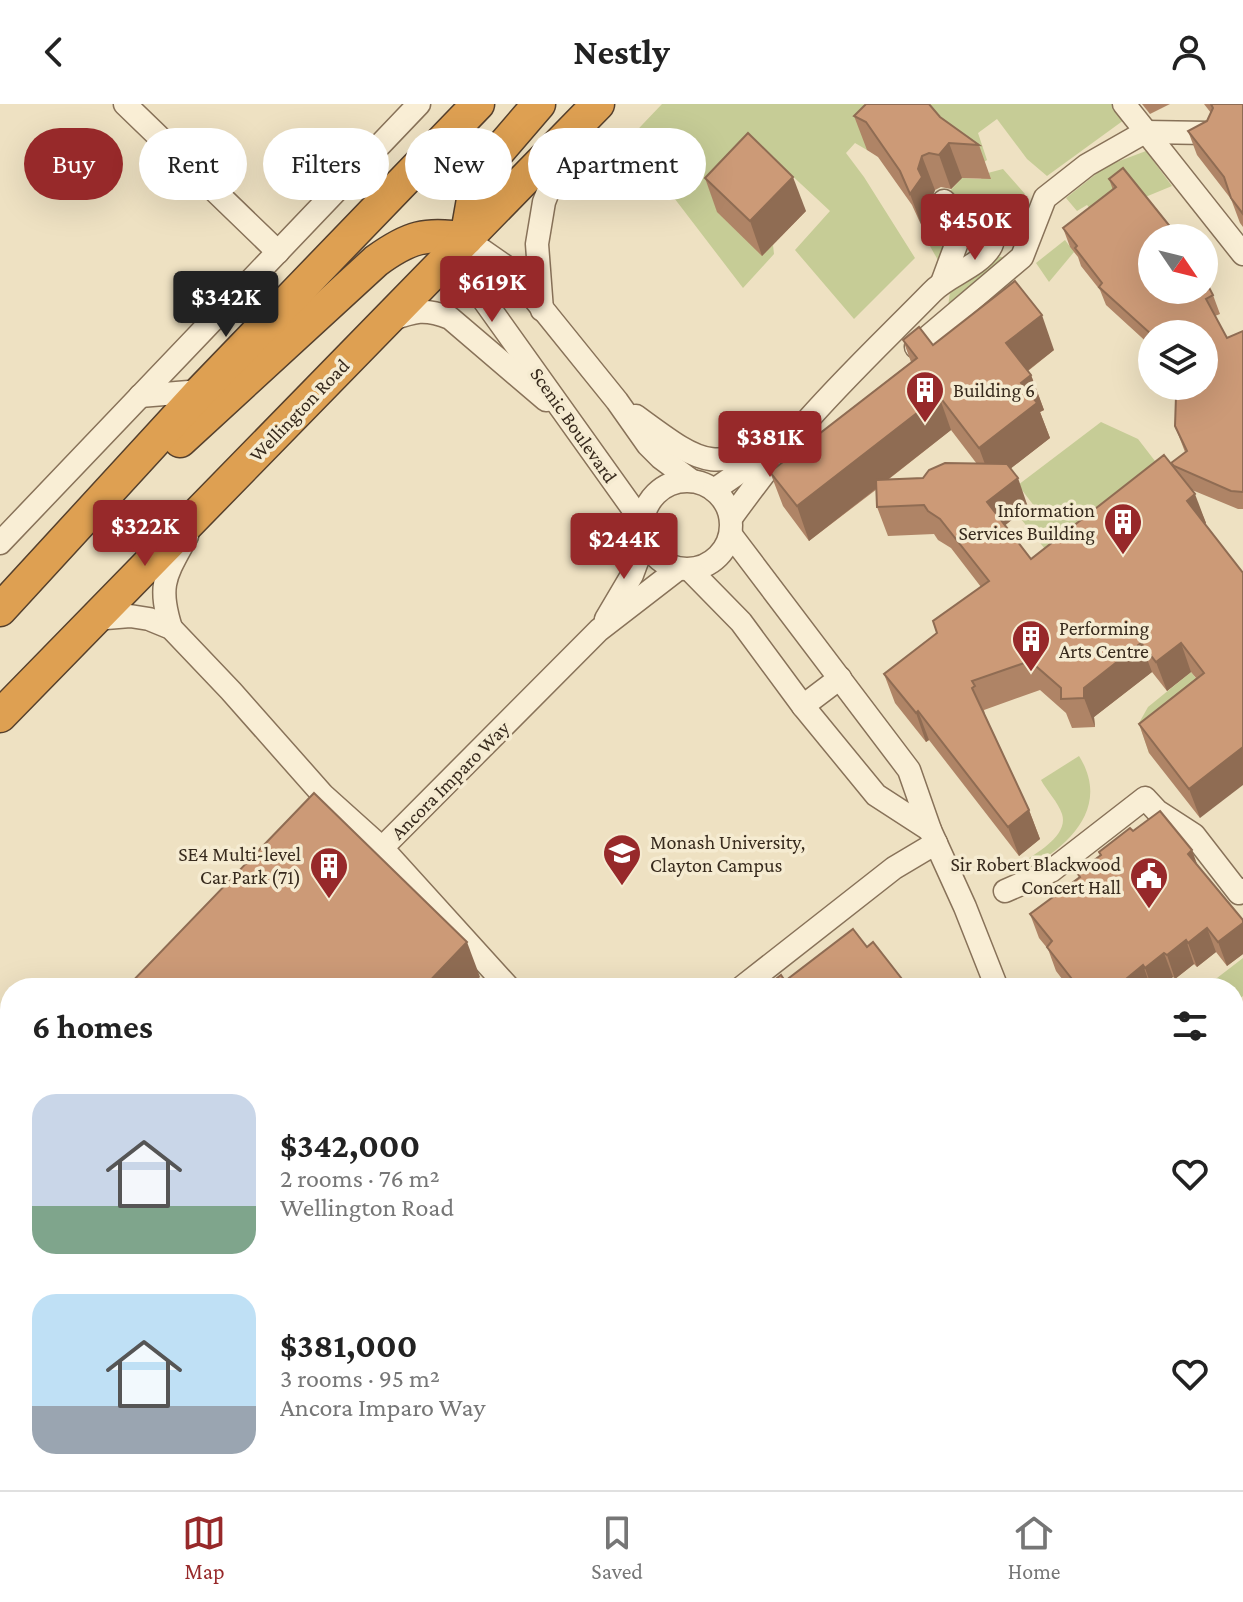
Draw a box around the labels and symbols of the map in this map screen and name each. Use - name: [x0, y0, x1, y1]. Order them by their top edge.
- pin: $450K: [919, 194, 1031, 262]
- north arrow: [1138, 224, 1218, 304]
- pin: $619K: [436, 256, 548, 324]
- pin: $342K: [170, 271, 282, 339]
- street label: Wellington Road: [245, 354, 354, 466]
- street label: Scenic Boulevard: [526, 363, 622, 487]
- building icon: Building 6: [904, 369, 946, 424]
- place label: Building 6: [953, 379, 1035, 402]
- pin: $381K: [714, 411, 826, 479]
- place label: Information Services Building: [958, 499, 1095, 545]
- pin: $322K: [89, 500, 201, 568]
- building icon: Information Services Building: [1102, 501, 1144, 556]
- pin: $244K: [568, 513, 680, 581]
- place label: Performing Arts Centre: [1059, 617, 1149, 662]
- building icon: Performing Arts Centre: [1010, 618, 1052, 673]
- street label: Ancora Imparo Way: [386, 716, 515, 844]
- place label: Monash University, Clayton Campus: [650, 831, 805, 877]
- school or university icon: Monash University, Clayton Campus: [601, 832, 643, 887]
- place label: SE4 Multi-level Car Park (71): [178, 843, 301, 889]
- building icon: SE4 Multi-level Car Park (71): [308, 845, 350, 900]
- place label: Sir Robert Blackwood Concert Hall: [950, 853, 1121, 898]
- public building icon: Sir Robert Blackwood Concert Hall: [1128, 855, 1170, 910]

